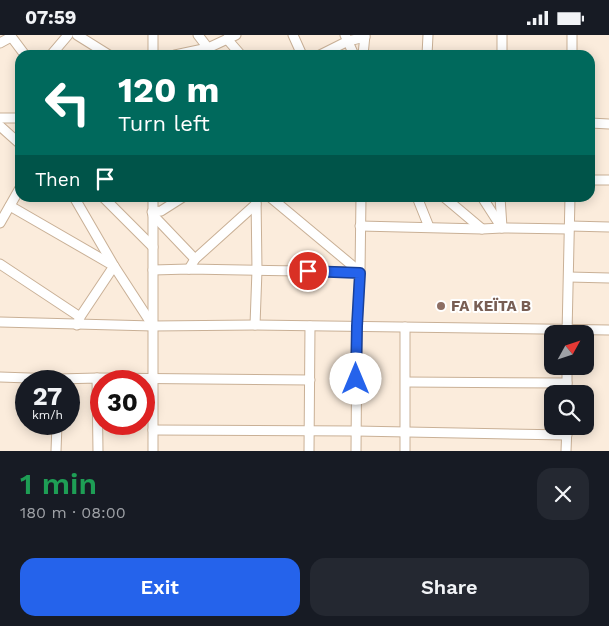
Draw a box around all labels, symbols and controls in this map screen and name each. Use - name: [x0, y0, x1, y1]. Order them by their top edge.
- text: 07:59: [25, 6, 76, 29]
- text: 120 m: [118, 69, 219, 111]
- icon: left: [35, 70, 100, 135]
- text: Turn left: [118, 111, 210, 136]
- icon: arrive: [91, 165, 119, 193]
- text: Then: [35, 168, 81, 191]
- pin: [287, 250, 329, 292]
- icon: arrive: [294, 257, 322, 285]
- place label: FA KEÏTA B: [451, 297, 531, 315]
- marker: FA KEÏTA B: [435, 300, 447, 312]
- north arrow: [544, 325, 594, 375]
- map controls: [544, 325, 594, 435]
- position arrow: [329, 352, 381, 404]
- speed limit sign: 30: [90, 370, 155, 435]
- text: 27: [33, 382, 62, 411]
- button: search: [544, 385, 594, 435]
- text: km/h: [32, 408, 63, 422]
- text: 1 min: [20, 466, 97, 501]
- button: close: [537, 468, 589, 520]
- text: 180 m · 08:00: [20, 503, 126, 522]
- button: Exit: [20, 558, 300, 616]
- button: Share: [310, 558, 589, 616]

